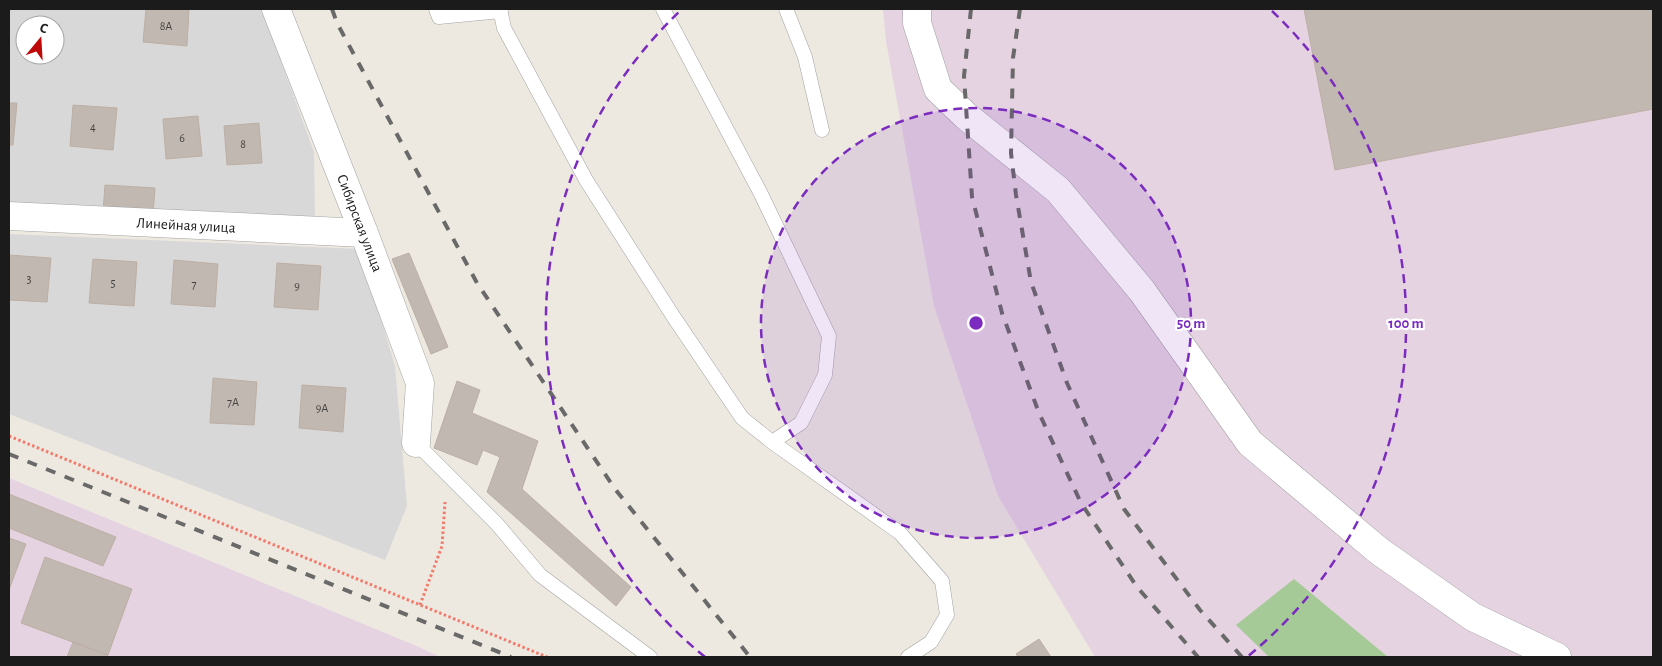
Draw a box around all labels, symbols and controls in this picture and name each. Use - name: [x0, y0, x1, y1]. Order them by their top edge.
- north arrow: [15, 15, 65, 65]
- house number: 8А: [160, 20, 172, 32]
- text: С: [38, 21, 50, 37]
- house number: 4: [90, 121, 96, 133]
- house number: 6: [179, 132, 185, 144]
- house number: 8: [240, 138, 246, 150]
- street label: Сибирская улица: [334, 172, 385, 274]
- street label: Линейная улица: [136, 215, 236, 236]
- house number: 3: [27, 273, 32, 285]
- house number: 5: [110, 277, 116, 289]
- house number: 7: [191, 278, 197, 290]
- house number: 9: [294, 280, 300, 292]
- centre of rings: [967, 314, 985, 332]
- text: 50 m: [1177, 316, 1205, 331]
- text: 100 m: [1388, 316, 1424, 331]
- house number: 7А: [227, 396, 239, 408]
- house number: 9А: [316, 402, 328, 414]

